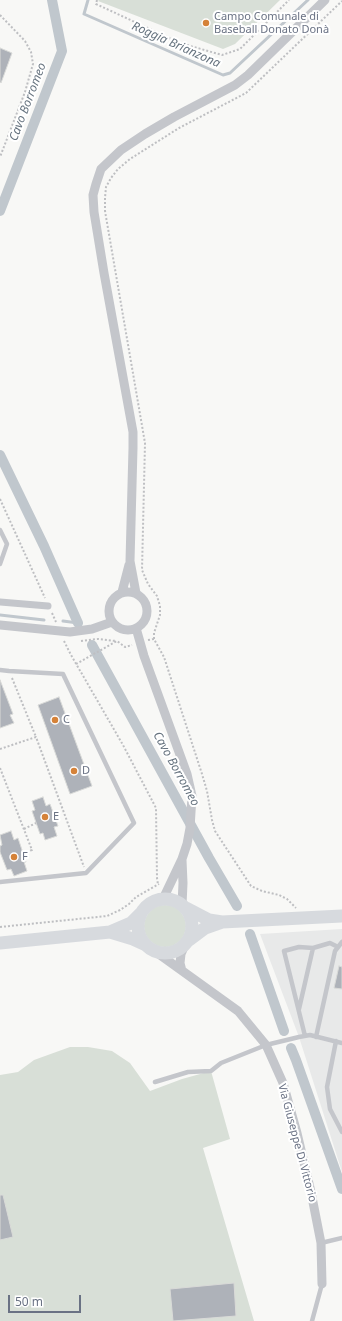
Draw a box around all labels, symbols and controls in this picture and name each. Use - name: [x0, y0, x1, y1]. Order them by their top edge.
- place label: Campo Comunale di Baseball Donato Donà: [214, 10, 329, 36]
- marker: Campo Comunale di Baseball Donato Donà: [201, 18, 211, 28]
- water label: Roggia Brianzona: [130, 19, 222, 71]
- water label: Cavo Borromeo: [6, 61, 50, 143]
- place label: C: [63, 713, 70, 727]
- marker: C: [50, 715, 60, 725]
- water label: Cavo Borromeo: [150, 729, 202, 809]
- place label: D: [82, 764, 90, 778]
- marker: D: [69, 766, 79, 776]
- place label: E: [53, 810, 59, 824]
- marker: E: [40, 812, 50, 822]
- place label: F: [22, 850, 28, 864]
- marker: F: [9, 852, 19, 862]
- street label: Via Giuseppe Di Vittorio: [275, 1082, 319, 1204]
- scale bar: [10, 1287, 83, 1313]
- text: 50 m: [15, 1293, 43, 1310]

